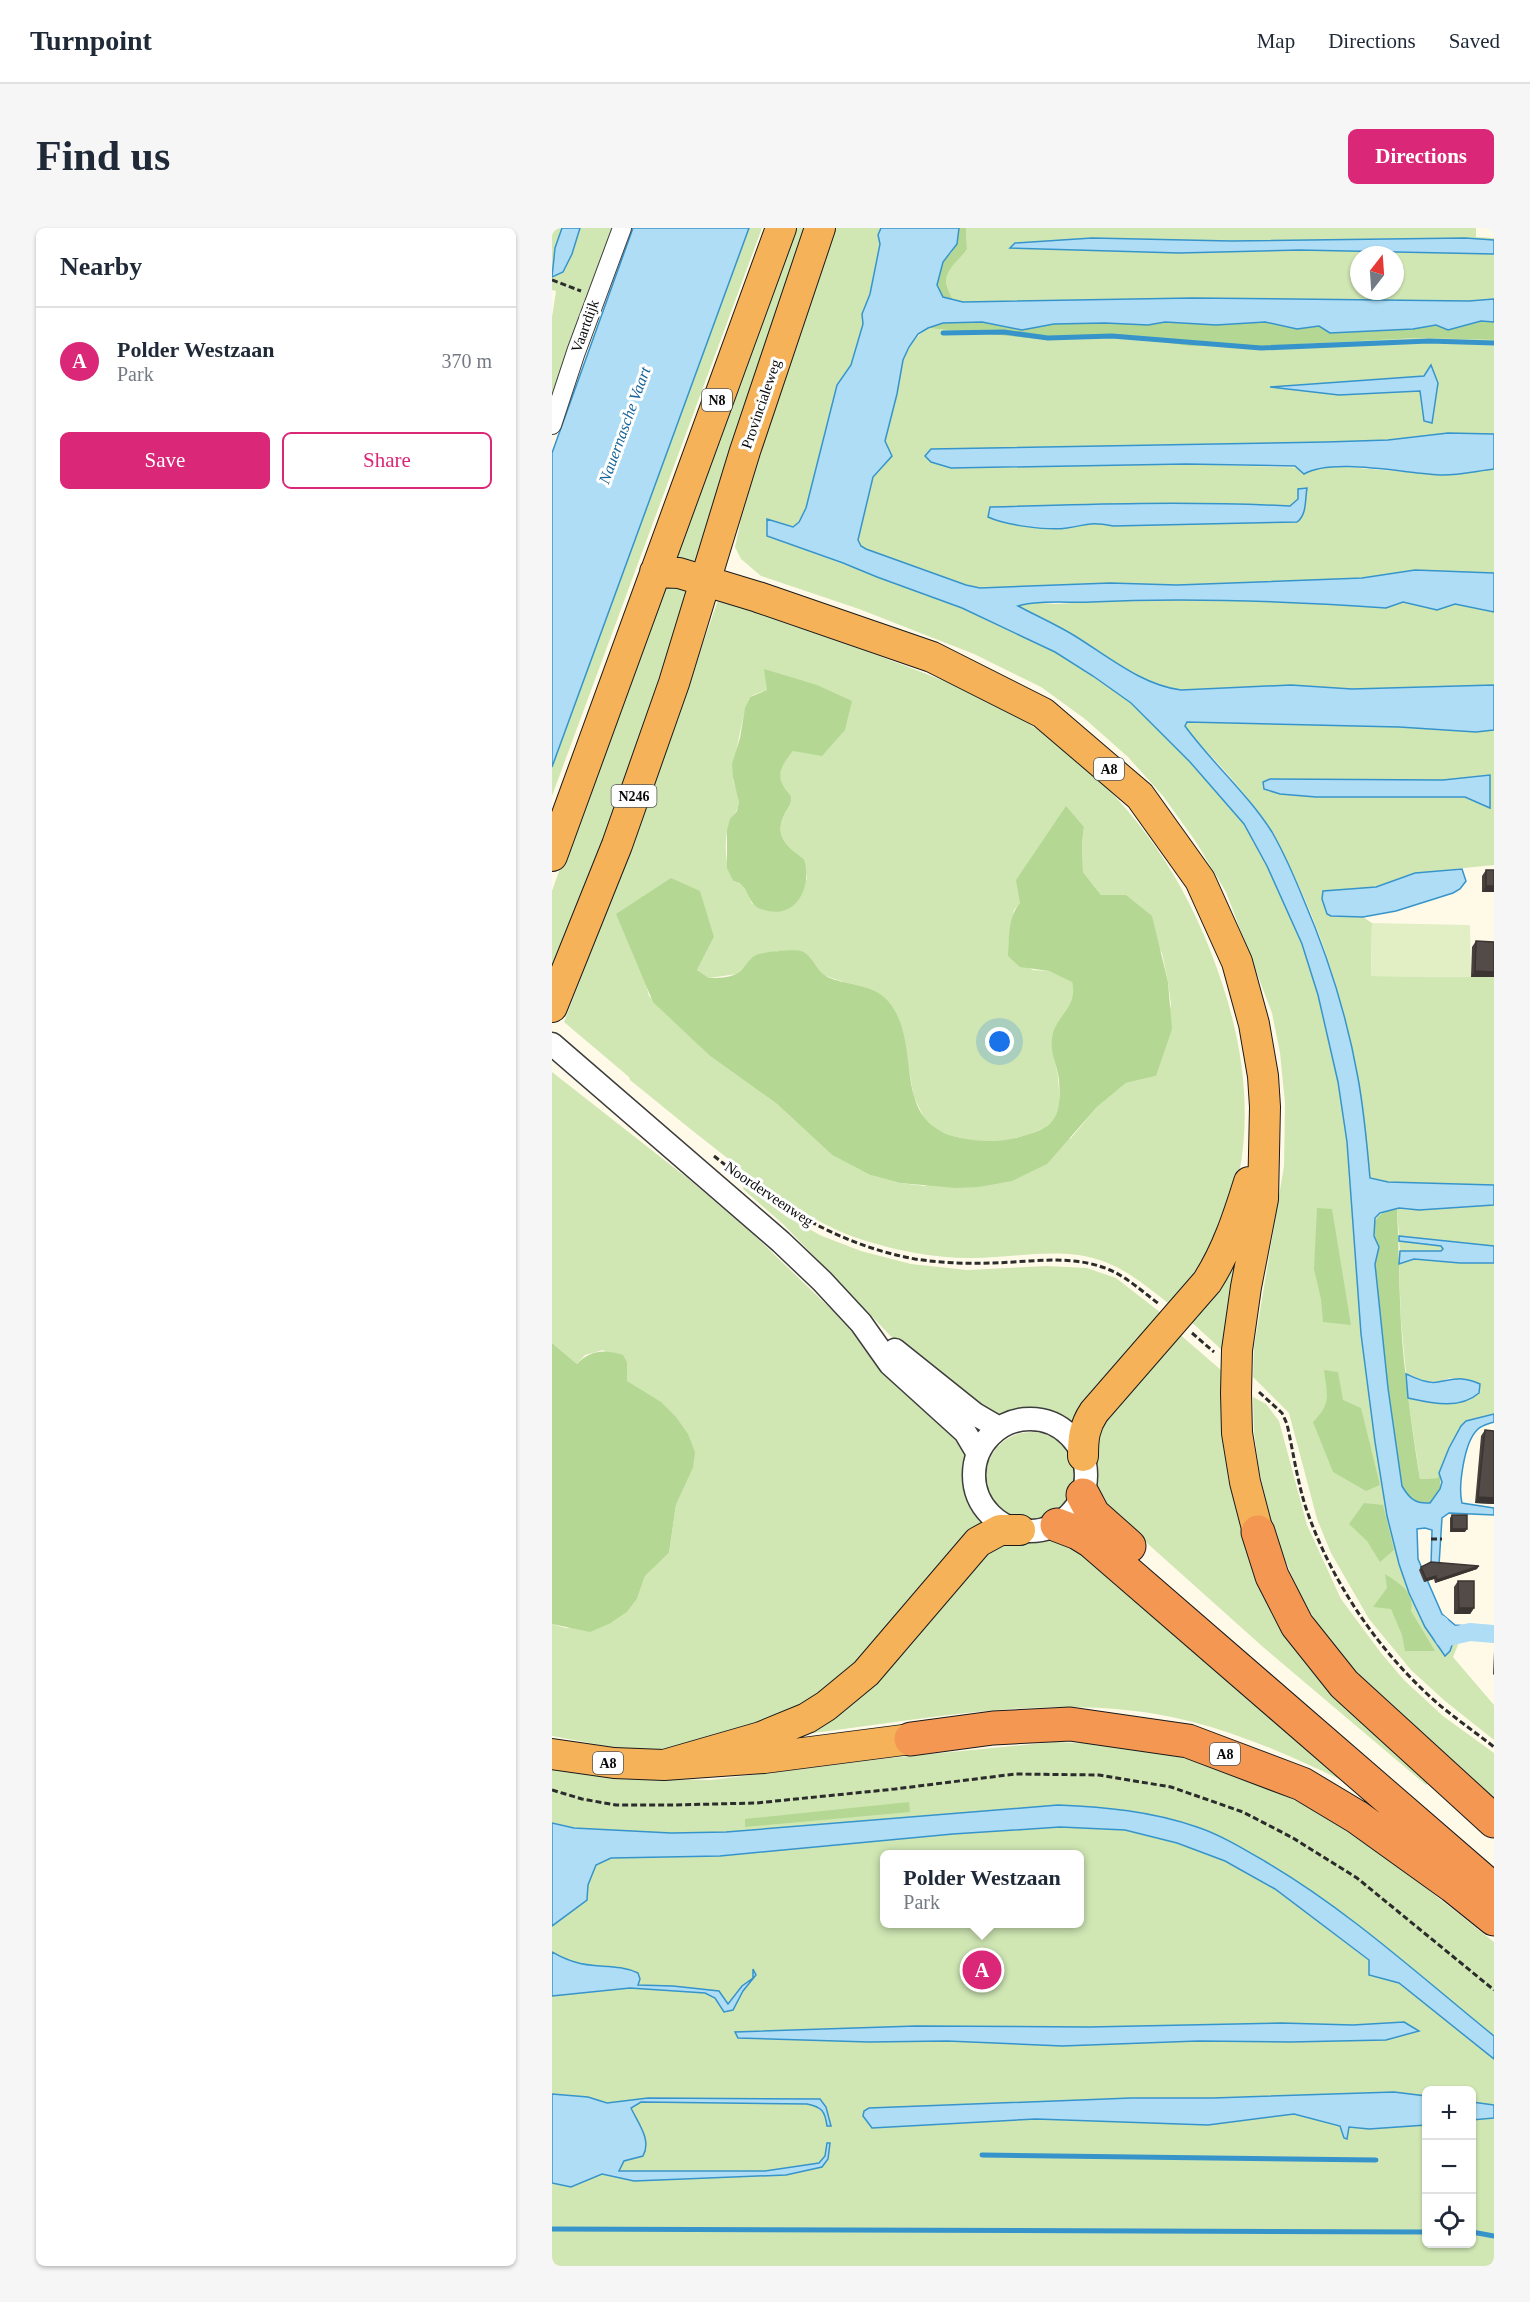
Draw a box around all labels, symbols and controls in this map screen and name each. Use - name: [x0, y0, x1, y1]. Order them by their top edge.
- text: Turnpoint: [30, 25, 152, 56]
- text: Map: [1257, 29, 1295, 53]
- text: Directions: [1328, 29, 1416, 53]
- text: Saved: [1449, 29, 1500, 53]
- button: Directions: [1348, 129, 1494, 184]
- text: Find us: [36, 133, 170, 179]
- north arrow: [1350, 246, 1404, 300]
- text: Nearby: [60, 252, 142, 281]
- street label: Vaartdijk: [568, 297, 602, 355]
- text: Polder Westzaan: [117, 337, 274, 362]
- text: A: [72, 350, 87, 372]
- text: 370 m: [441, 350, 492, 372]
- street label: Provincialeweg: [738, 357, 784, 451]
- text: Park: [117, 363, 154, 385]
- water label: Nauernasche Vaart: [595, 364, 654, 487]
- road number: N8: [702, 389, 732, 411]
- button: Save: [60, 432, 270, 489]
- button: Share: [282, 432, 492, 489]
- road number: A8: [1094, 758, 1124, 780]
- road number: N246: [612, 785, 656, 807]
- your location: [985, 1027, 1014, 1056]
- street label: Noorderveenweg: [722, 1158, 817, 1230]
- road number: A8: [1210, 1743, 1240, 1765]
- road number: A8: [593, 1752, 623, 1774]
- popup: [880, 1850, 1084, 1928]
- text: Polder Westzaan: [903, 1865, 1061, 1890]
- text: Park: [903, 1891, 940, 1913]
- pin: A: [962, 1948, 1002, 1992]
- map controls: [1422, 2086, 1476, 2248]
- button: +: [1422, 2086, 1476, 2140]
- button: −: [1422, 2140, 1476, 2194]
- button: locate: [1422, 2194, 1476, 2248]

